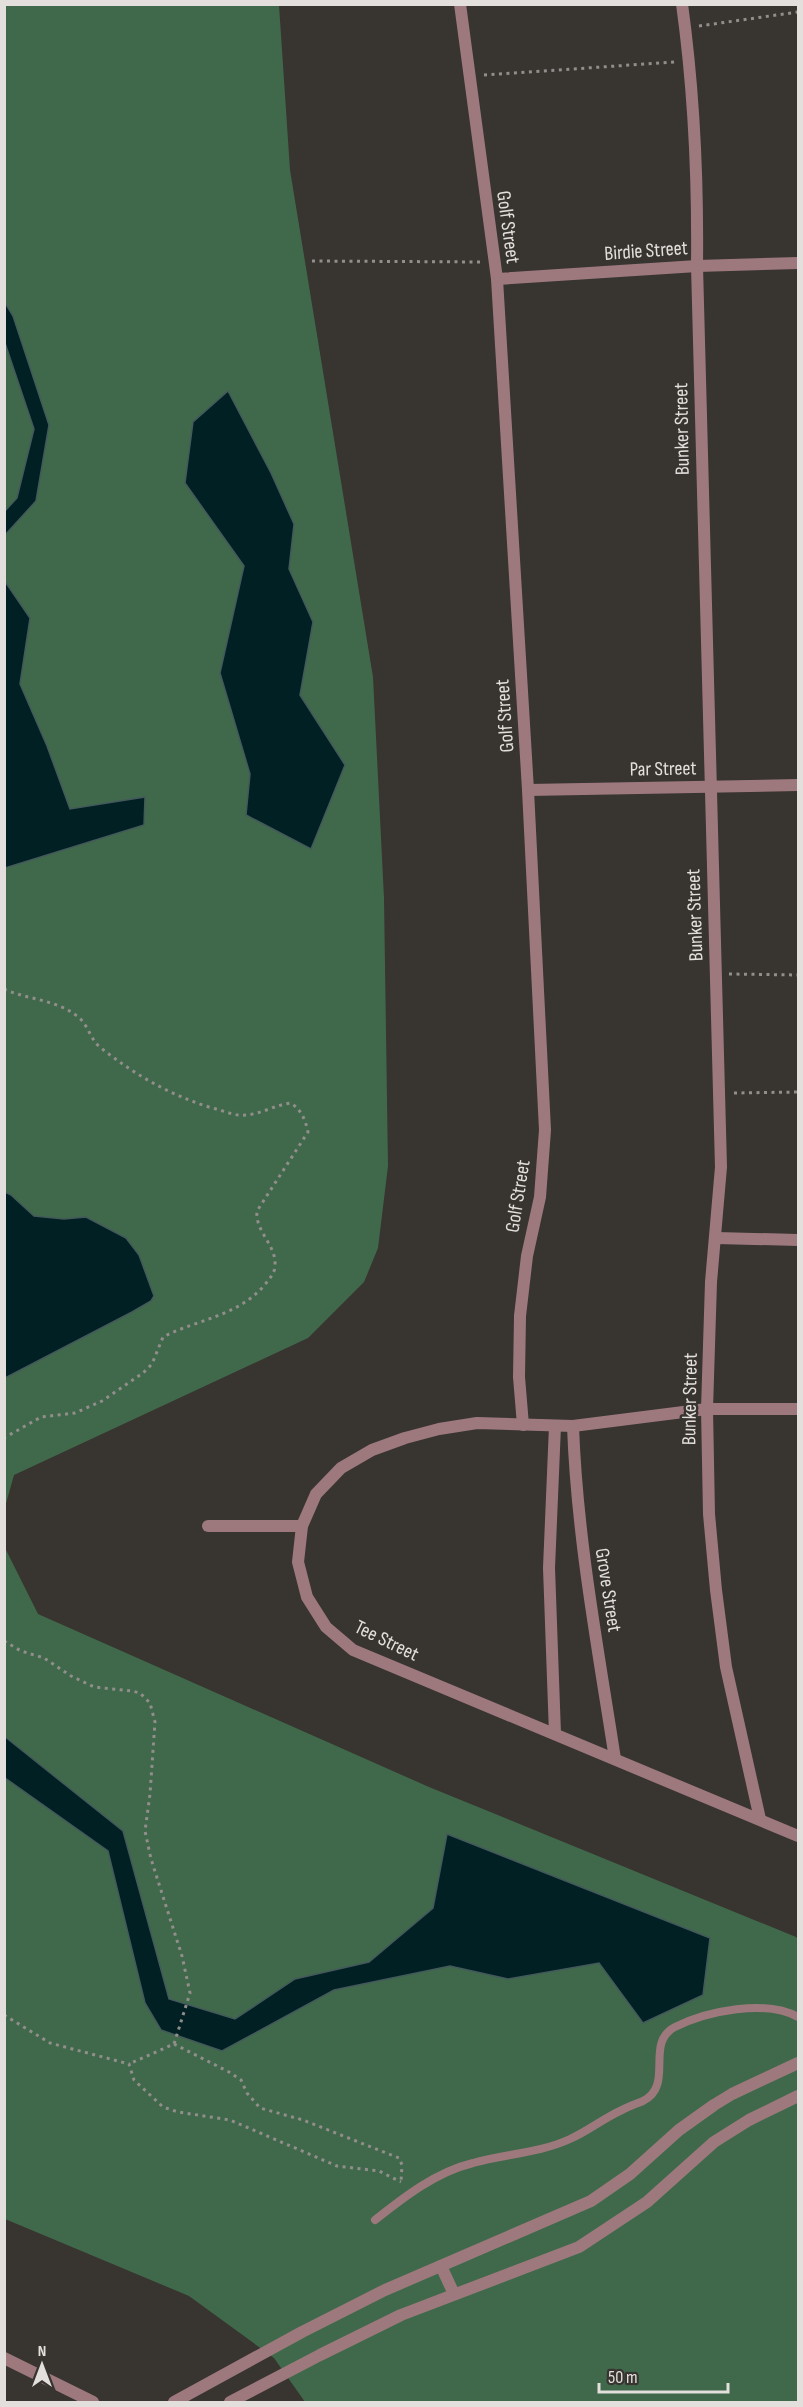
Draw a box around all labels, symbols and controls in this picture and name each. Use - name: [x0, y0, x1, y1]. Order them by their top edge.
- street label: Golf Street: [491, 189, 525, 265]
- street label: Birdie Street: [604, 236, 689, 266]
- street label: Bunker Street: [669, 383, 695, 475]
- street label: Golf Street: [490, 679, 520, 753]
- street label: Par Street: [629, 756, 697, 782]
- street label: Bunker Street: [681, 868, 709, 962]
- street label: Golf Street: [500, 1158, 536, 1234]
- street label: Bunker Street: [677, 1353, 703, 1445]
- street label: Grove Street: [590, 1547, 626, 1634]
- street label: Tee Street: [351, 1615, 423, 1667]
- north arrow: [12, 2335, 72, 2395]
- text: N: [38, 2342, 46, 2361]
- scale bar: [599, 2356, 728, 2394]
- text: 50 m: [608, 2367, 638, 2388]

